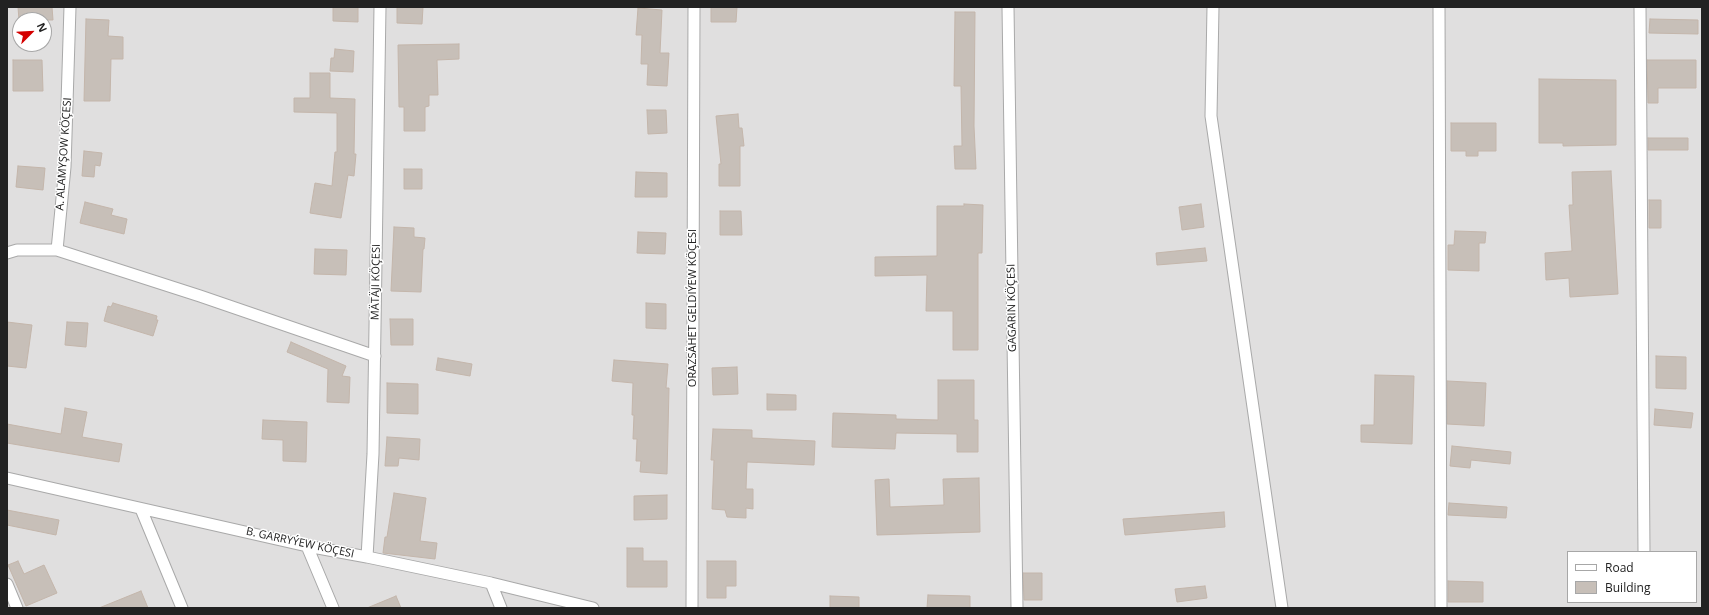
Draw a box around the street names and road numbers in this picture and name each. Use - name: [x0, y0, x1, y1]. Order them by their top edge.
- street label: A. ALAMYŞOW KÖÇESI: [53, 97, 75, 211]
- street label: ORAZSÄHET GELDIÝEW KÖÇESI: [686, 229, 700, 387]
- street label: MÄTÄJI KÖÇESI: [369, 244, 383, 320]
- street label: GAGARIN KÖÇESI: [1005, 264, 1019, 352]
- street label: B. GARRYÝEW KÖÇESI: [245, 525, 355, 561]

